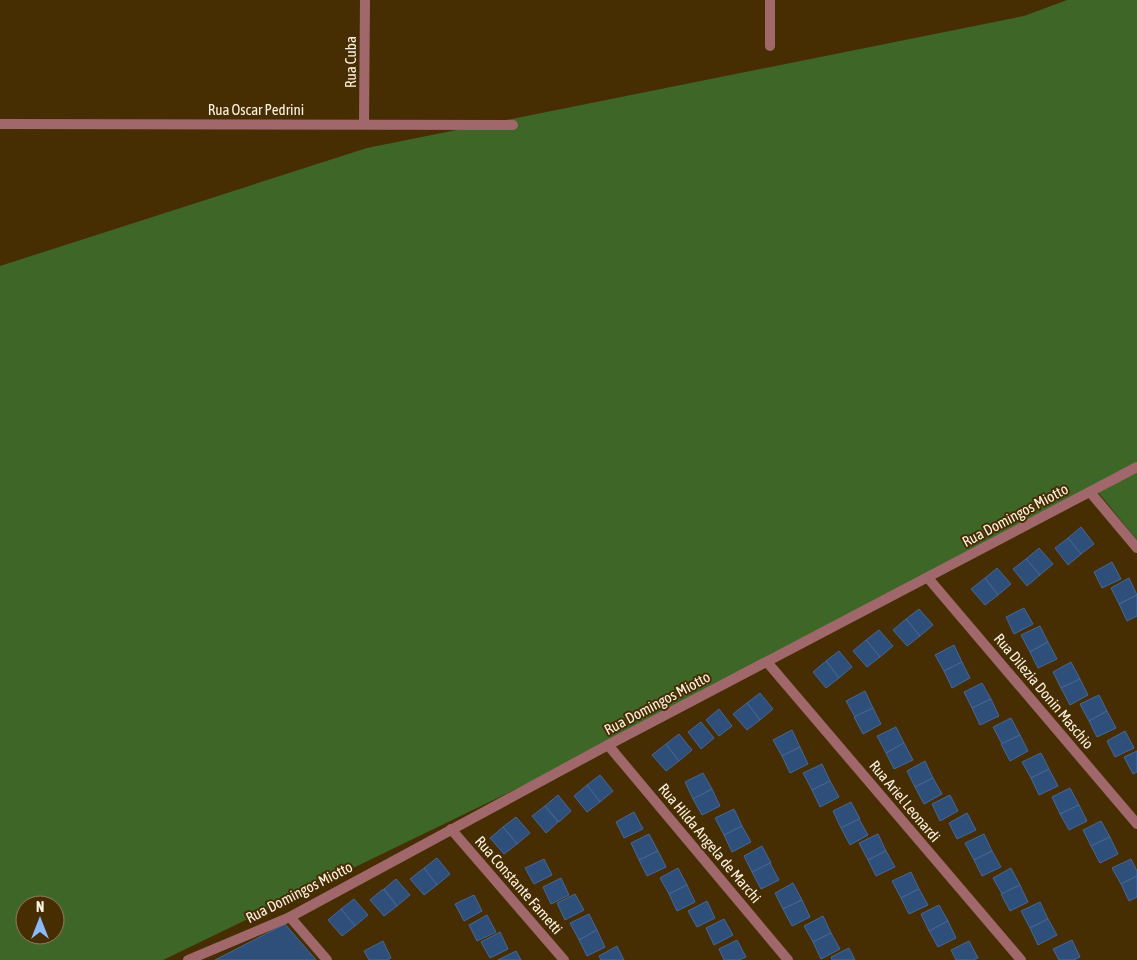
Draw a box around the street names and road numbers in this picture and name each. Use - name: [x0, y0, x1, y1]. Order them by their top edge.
- street label: Rua Cuba: [342, 36, 359, 88]
- street label: Rua Oscar Pedrini: [208, 101, 304, 118]
- street label: Rua Domingos Miotto: [959, 480, 1071, 550]
- street label: Rua Dilezia Donin Maschio: [991, 630, 1097, 752]
- street label: Rua Domingos Miotto: [601, 668, 713, 738]
- street label: Rua Ariel Leonardi: [866, 757, 944, 845]
- street label: Rua Hilda Angela de Marchi: [655, 780, 765, 906]
- street label: Rua Constante Fametti: [472, 833, 566, 937]
- street label: Rua Domingos Miotto: [243, 858, 355, 926]

